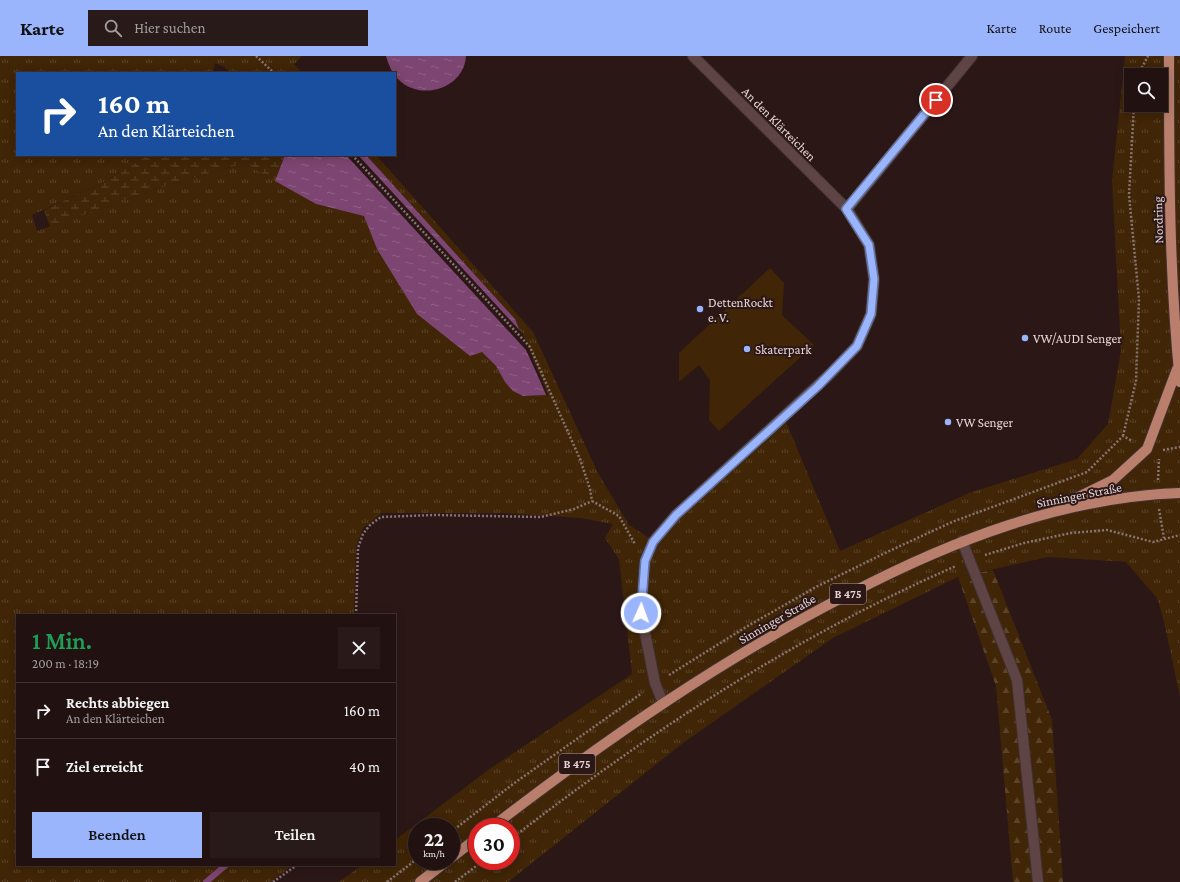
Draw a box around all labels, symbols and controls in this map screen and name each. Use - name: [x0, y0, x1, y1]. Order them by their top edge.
- search box: [88, 10, 368, 46]
- icon: search: [102, 17, 124, 39]
- text: Karte: [20, 18, 64, 39]
- text: Hier suchen: [134, 20, 206, 36]
- text: Karte: [987, 20, 1017, 36]
- text: Route: [1039, 20, 1071, 36]
- text: Gespeichert: [1093, 20, 1160, 36]
- map controls: [1124, 68, 1168, 112]
- button: search: [1124, 68, 1168, 112]
- pin: [919, 83, 953, 117]
- street label: An den Klärteichen: [739, 84, 819, 164]
- icon: right: [32, 88, 84, 140]
- text: 160 m: [98, 88, 170, 119]
- icon: arrive: [925, 89, 947, 111]
- text: An den Klärteichen: [98, 121, 235, 141]
- street label: Nordring: [1150, 195, 1166, 244]
- place label: DettenRockt e. V.: [708, 295, 774, 325]
- marker: DettenRockt e. V.: [695, 304, 705, 314]
- place label: VW/AUDI Senger: [1033, 331, 1122, 346]
- marker: VW/AUDI Senger: [1020, 333, 1030, 343]
- place label: Skaterpark: [755, 342, 812, 357]
- marker: Skaterpark: [742, 344, 752, 354]
- place label: VW Senger: [956, 415, 1014, 430]
- marker: VW Senger: [943, 417, 953, 427]
- street label: Sinninger Straße: [1035, 479, 1123, 511]
- road number: B 475: [830, 584, 866, 604]
- street label: Sinninger Straße: [736, 591, 818, 647]
- position arrow: [620, 592, 662, 634]
- text: 1 Min.: [32, 627, 92, 654]
- button: close: [338, 627, 380, 669]
- text: 200 m · 18:19: [32, 656, 99, 671]
- text: Rechts abbiegen: [66, 695, 169, 711]
- icon: right: [32, 700, 54, 722]
- text: 160 m: [344, 703, 380, 719]
- text: An den Klärteichen: [66, 711, 165, 726]
- road number: B 475: [559, 754, 595, 774]
- icon: arrive: [32, 756, 54, 778]
- text: Ziel erreicht: [66, 759, 143, 775]
- text: 40 m: [349, 759, 380, 775]
- button: Beenden: [32, 812, 202, 858]
- button: Teilen: [210, 812, 380, 858]
- speed limit sign: 30: [468, 818, 520, 870]
- text: 22: [424, 828, 444, 850]
- text: km/h: [423, 848, 445, 859]

